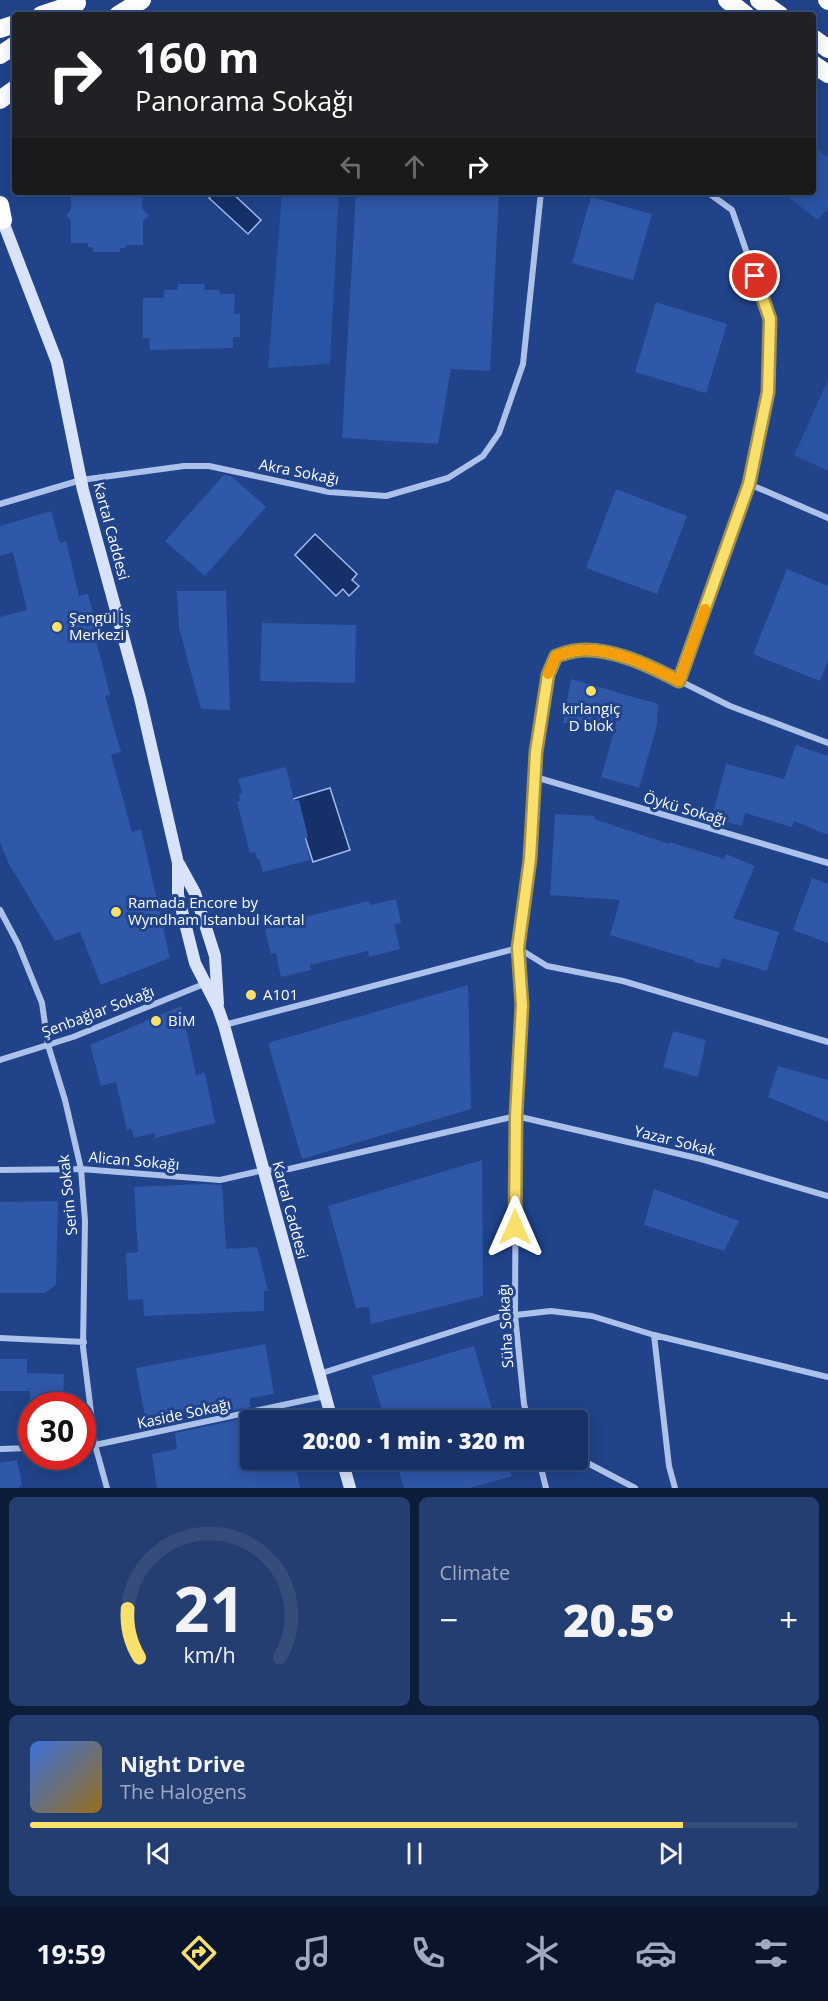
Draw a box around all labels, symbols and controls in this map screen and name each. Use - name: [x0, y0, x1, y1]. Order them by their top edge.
- text: 160 m: [135, 28, 259, 85]
- icon: right: [36, 36, 114, 114]
- text: Panorama Sokağı: [135, 82, 354, 119]
- icon: left: [335, 150, 368, 183]
- icon: ahead: [398, 150, 431, 183]
- icon: right: [461, 150, 494, 183]
- pin: [729, 250, 780, 301]
- icon: arrive: [738, 259, 771, 292]
- street label: Akra Sokağı: [257, 453, 341, 489]
- street label: Kartal Caddesi: [89, 480, 135, 582]
- place label: Şengül İş Merkezi: [69, 607, 131, 644]
- marker: Şengül İş Merkezi: [50, 620, 64, 634]
- marker: kırlangiç D blok: [584, 684, 598, 698]
- place label: kırlangiç D blok: [562, 698, 620, 735]
- street label: Öykü Sokağı: [641, 787, 729, 829]
- place label: Ramada Encore by Wyndham Istanbul Kartal: [128, 892, 304, 929]
- marker: Ramada Encore by Wyndham Istanbul Kartal: [109, 905, 123, 919]
- street label: Şenbağlar Sokağı: [38, 980, 157, 1042]
- place label: A101: [263, 984, 298, 1004]
- marker: A101: [244, 988, 258, 1002]
- place label: BİM: [168, 1010, 195, 1030]
- marker: BİM: [149, 1014, 163, 1028]
- street label: Yazar Sokak: [632, 1120, 718, 1160]
- street label: Alican Sokağı: [88, 1146, 180, 1174]
- street label: Serin Sokak: [53, 1154, 81, 1236]
- street label: Kartal Caddesi: [268, 1159, 314, 1261]
- position arrow: [483, 1195, 547, 1259]
- street label: Süha Sokağı: [493, 1283, 517, 1369]
- speed limit sign: 30: [18, 1392, 96, 1470]
- street label: Kaside Sokağı: [135, 1393, 233, 1433]
- text: 20:00 · 1 min · 320 m: [303, 1425, 525, 1455]
- text: Climate: [440, 1559, 510, 1586]
- text: 21: [174, 1565, 245, 1650]
- text: 20.5°: [563, 1589, 674, 1650]
- text: −: [440, 1597, 458, 1642]
- text: +: [779, 1597, 798, 1642]
- text: km/h: [183, 1641, 235, 1670]
- text: Night Drive: [120, 1748, 245, 1778]
- text: The Halogens: [120, 1778, 247, 1805]
- icon: previous: [142, 1837, 175, 1870]
- icon: pause: [398, 1837, 431, 1870]
- icon: next: [654, 1837, 687, 1870]
- icon: directions: [178, 1932, 220, 1974]
- icon: music: [292, 1932, 334, 1974]
- icon: phone: [407, 1932, 449, 1974]
- icon: climate: [521, 1932, 563, 1974]
- icon: car: [635, 1932, 677, 1974]
- icon: filters: [750, 1932, 792, 1974]
- text: 19:59: [36, 1935, 106, 1972]

